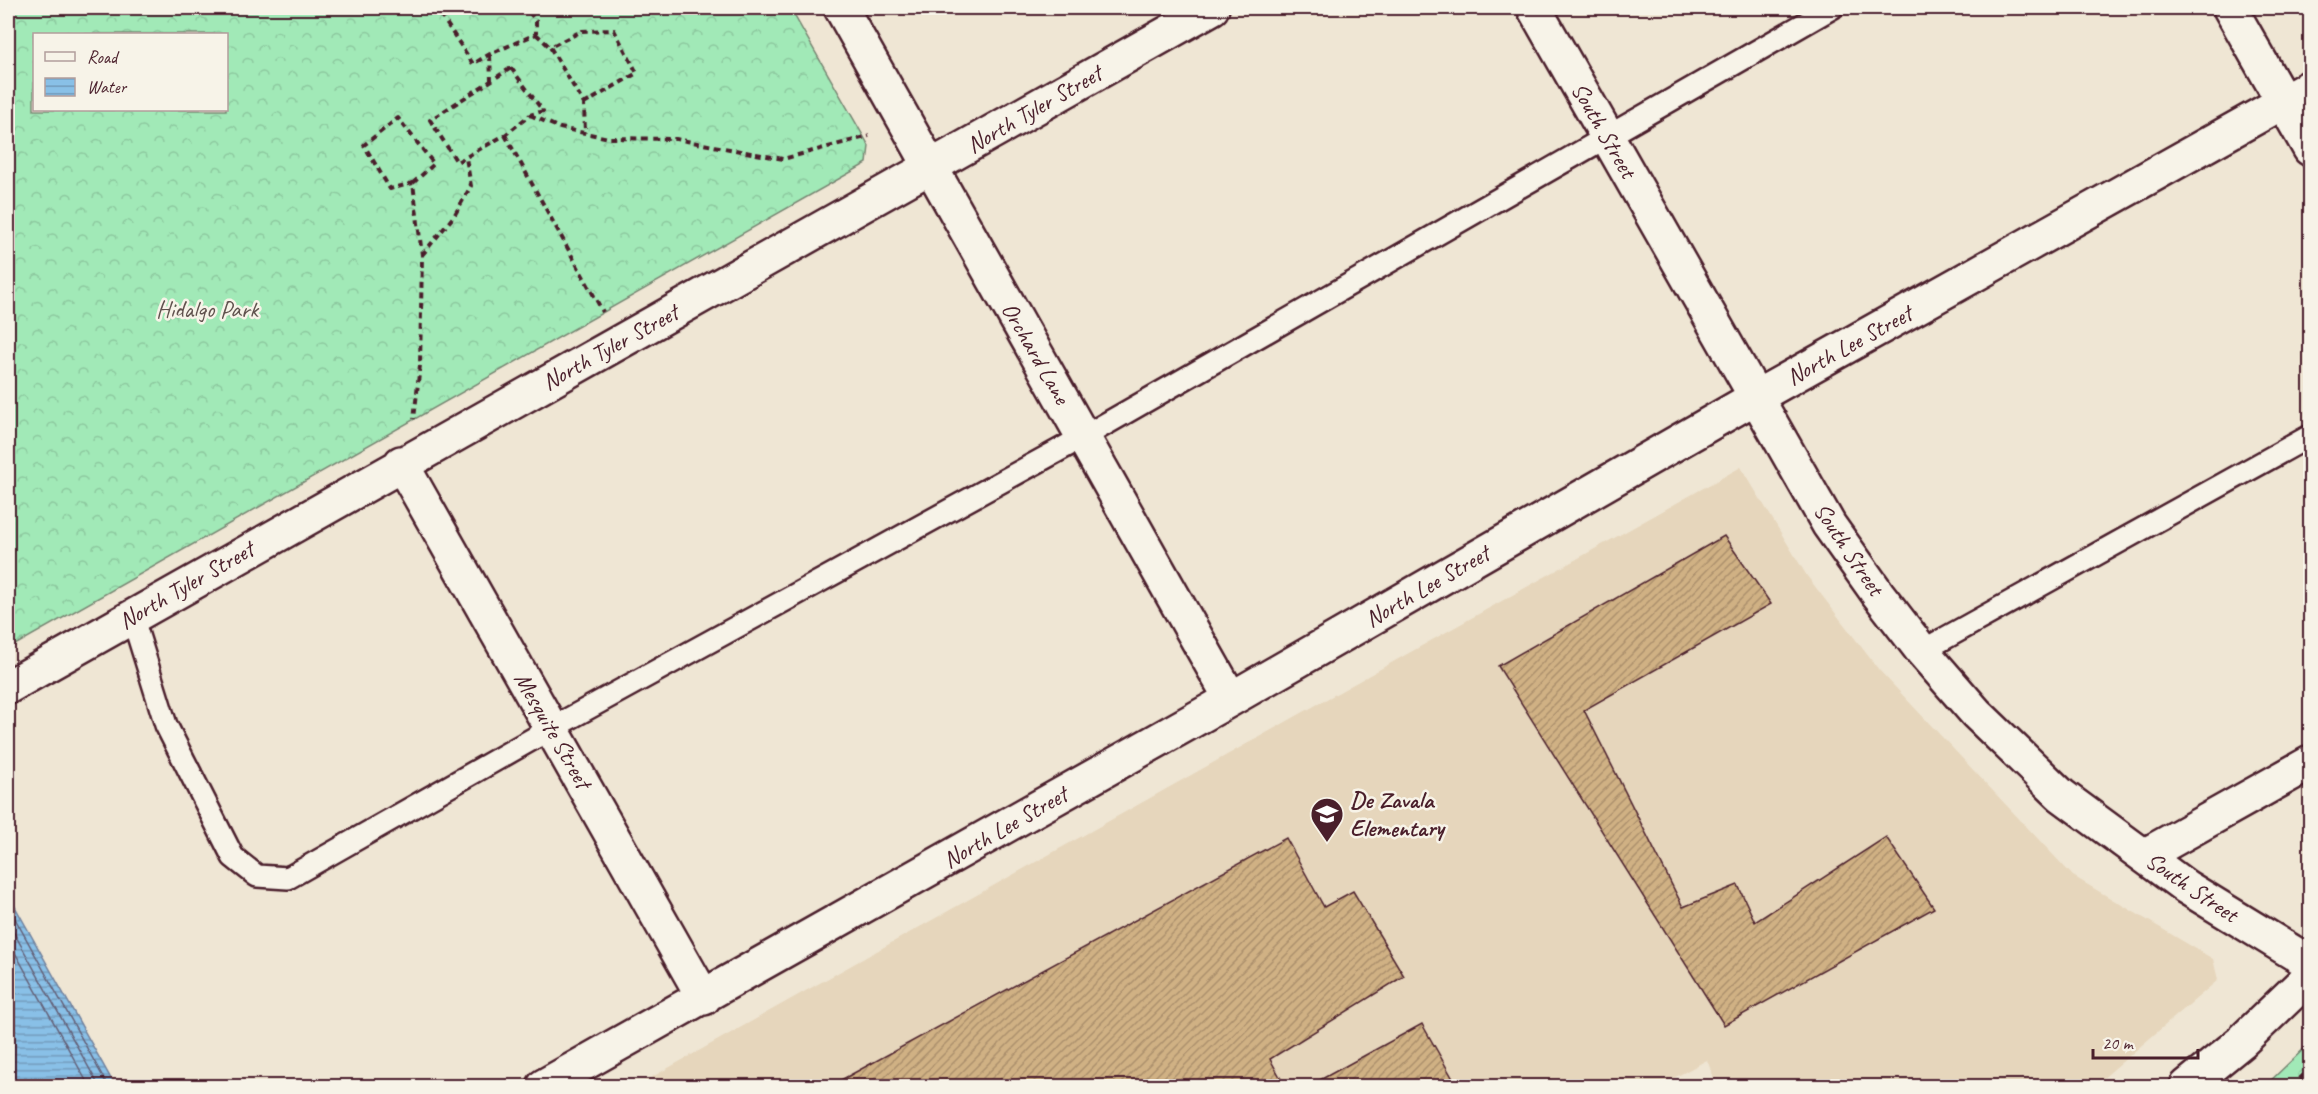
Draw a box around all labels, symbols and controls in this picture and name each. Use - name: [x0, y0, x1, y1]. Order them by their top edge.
- legend: [33, 33, 228, 111]
- text: Road: [87, 46, 120, 68]
- street label: North Tyler Street: [961, 57, 1110, 160]
- text: Water: [87, 76, 128, 98]
- street label: South Street: [1565, 77, 1644, 185]
- park label: Hidalgo Park: [156, 294, 260, 324]
- street label: North Tyler Street: [537, 296, 686, 397]
- street label: Orchard Lane: [995, 297, 1078, 411]
- street label: North Lee Street: [1781, 297, 1920, 392]
- street label: South Street: [1807, 497, 1892, 603]
- street label: North Tyler Street: [113, 533, 262, 636]
- street label: North Lee Street: [1359, 537, 1497, 634]
- street label: Mesquite Street: [508, 666, 600, 796]
- street label: North Lee Street: [937, 778, 1075, 875]
- place label: De Zavala Elementary: [1350, 785, 1446, 843]
- school or university icon: De Zavala Elementary: [1309, 796, 1345, 843]
- street label: South Street: [2140, 845, 2246, 930]
- scale bar: [2093, 1022, 2198, 1060]
- text: 20 m: [2102, 1032, 2135, 1054]

